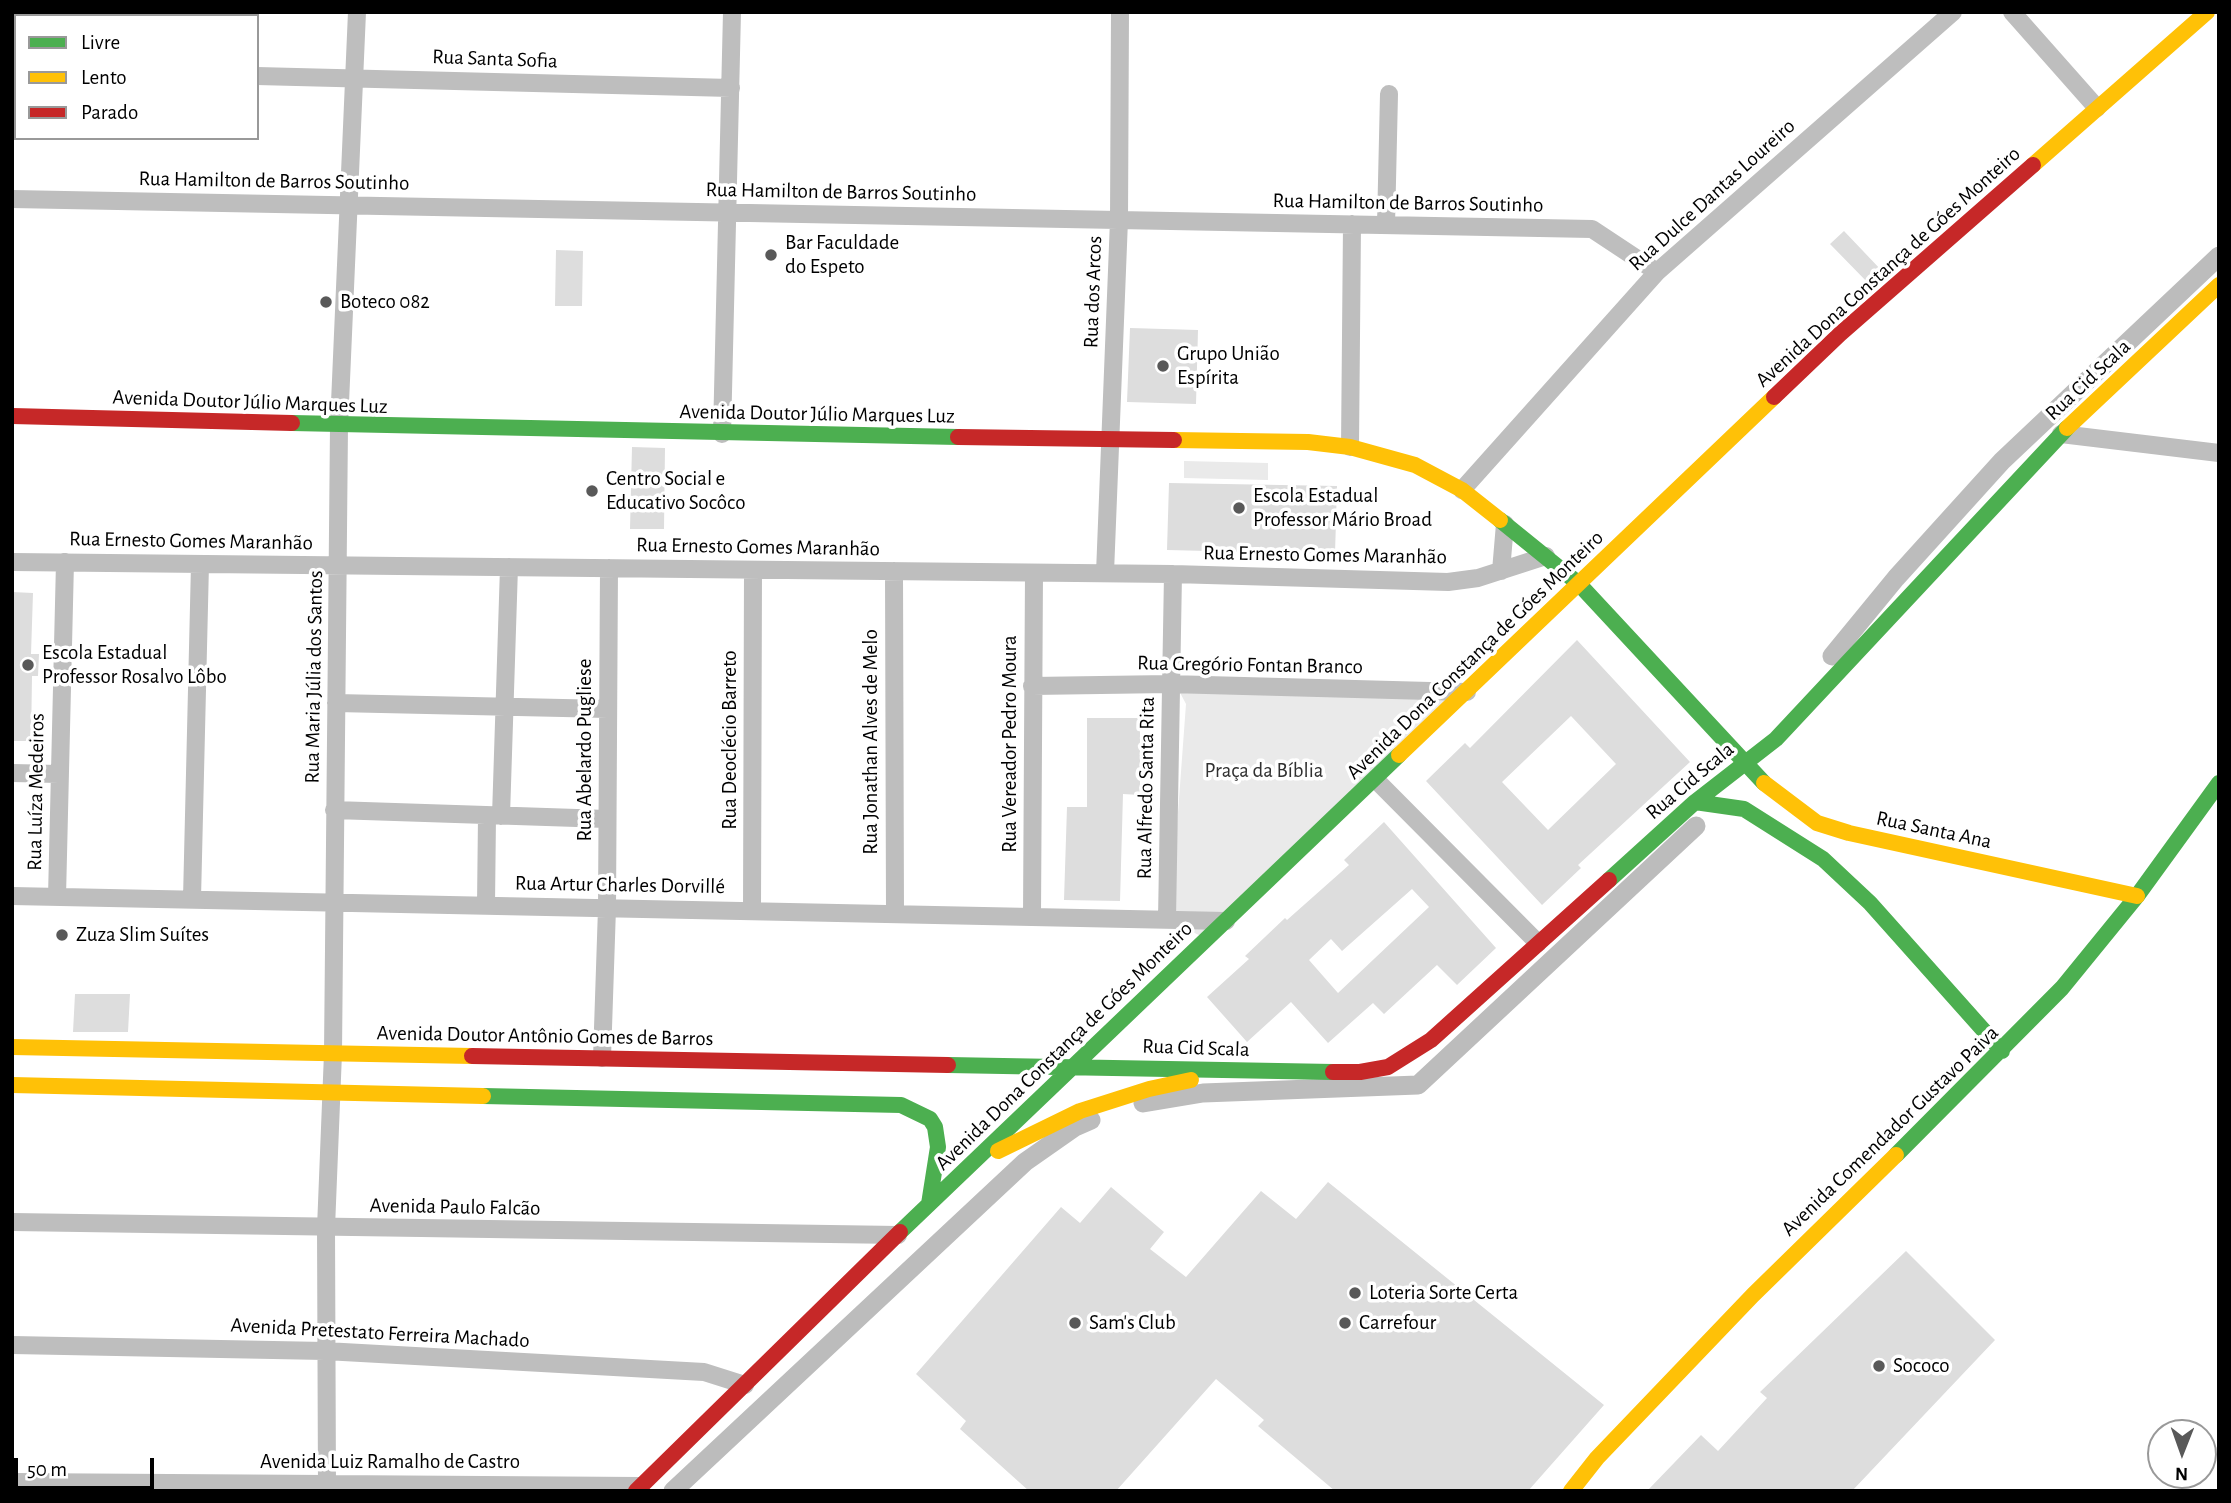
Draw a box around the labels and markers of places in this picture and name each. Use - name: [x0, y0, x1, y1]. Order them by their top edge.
- place label: Bar Faculdade do Espeto: [785, 230, 899, 280]
- marker: Bar Faculdade do Espeto: [763, 247, 779, 263]
- place label: Boteco 082: [340, 289, 430, 315]
- marker: Boteco 082: [318, 294, 334, 310]
- place label: Grupo União Espírita: [1177, 341, 1280, 391]
- marker: Grupo União Espírita: [1155, 358, 1171, 374]
- place label: Centro Social e Educativo Socôco: [606, 466, 745, 516]
- marker: Centro Social e Educativo Socôco: [584, 483, 600, 499]
- place label: Escola Estadual Professor Mário Broad: [1253, 483, 1432, 533]
- marker: Escola Estadual Professor Mário Broad: [1231, 500, 1247, 516]
- place label: Escola Estadual Professor Rosalvo Lôbo: [42, 640, 227, 690]
- marker: Escola Estadual Professor Rosalvo Lôbo: [20, 657, 36, 673]
- place label: Zuza Slim Suítes: [76, 922, 209, 948]
- marker: Zuza Slim Suítes: [54, 927, 70, 943]
- place label: Loteria Sorte Certa: [1369, 1280, 1518, 1306]
- marker: Loteria Sorte Certa: [1347, 1285, 1363, 1301]
- place label: Sam's Club: [1089, 1310, 1176, 1336]
- place label: Carrefour: [1359, 1310, 1436, 1336]
- marker: Sam's Club: [1067, 1315, 1083, 1331]
- marker: Carrefour: [1337, 1315, 1353, 1331]
- place label: Sococo: [1893, 1353, 1950, 1379]
- marker: Sococo: [1871, 1358, 1887, 1374]

